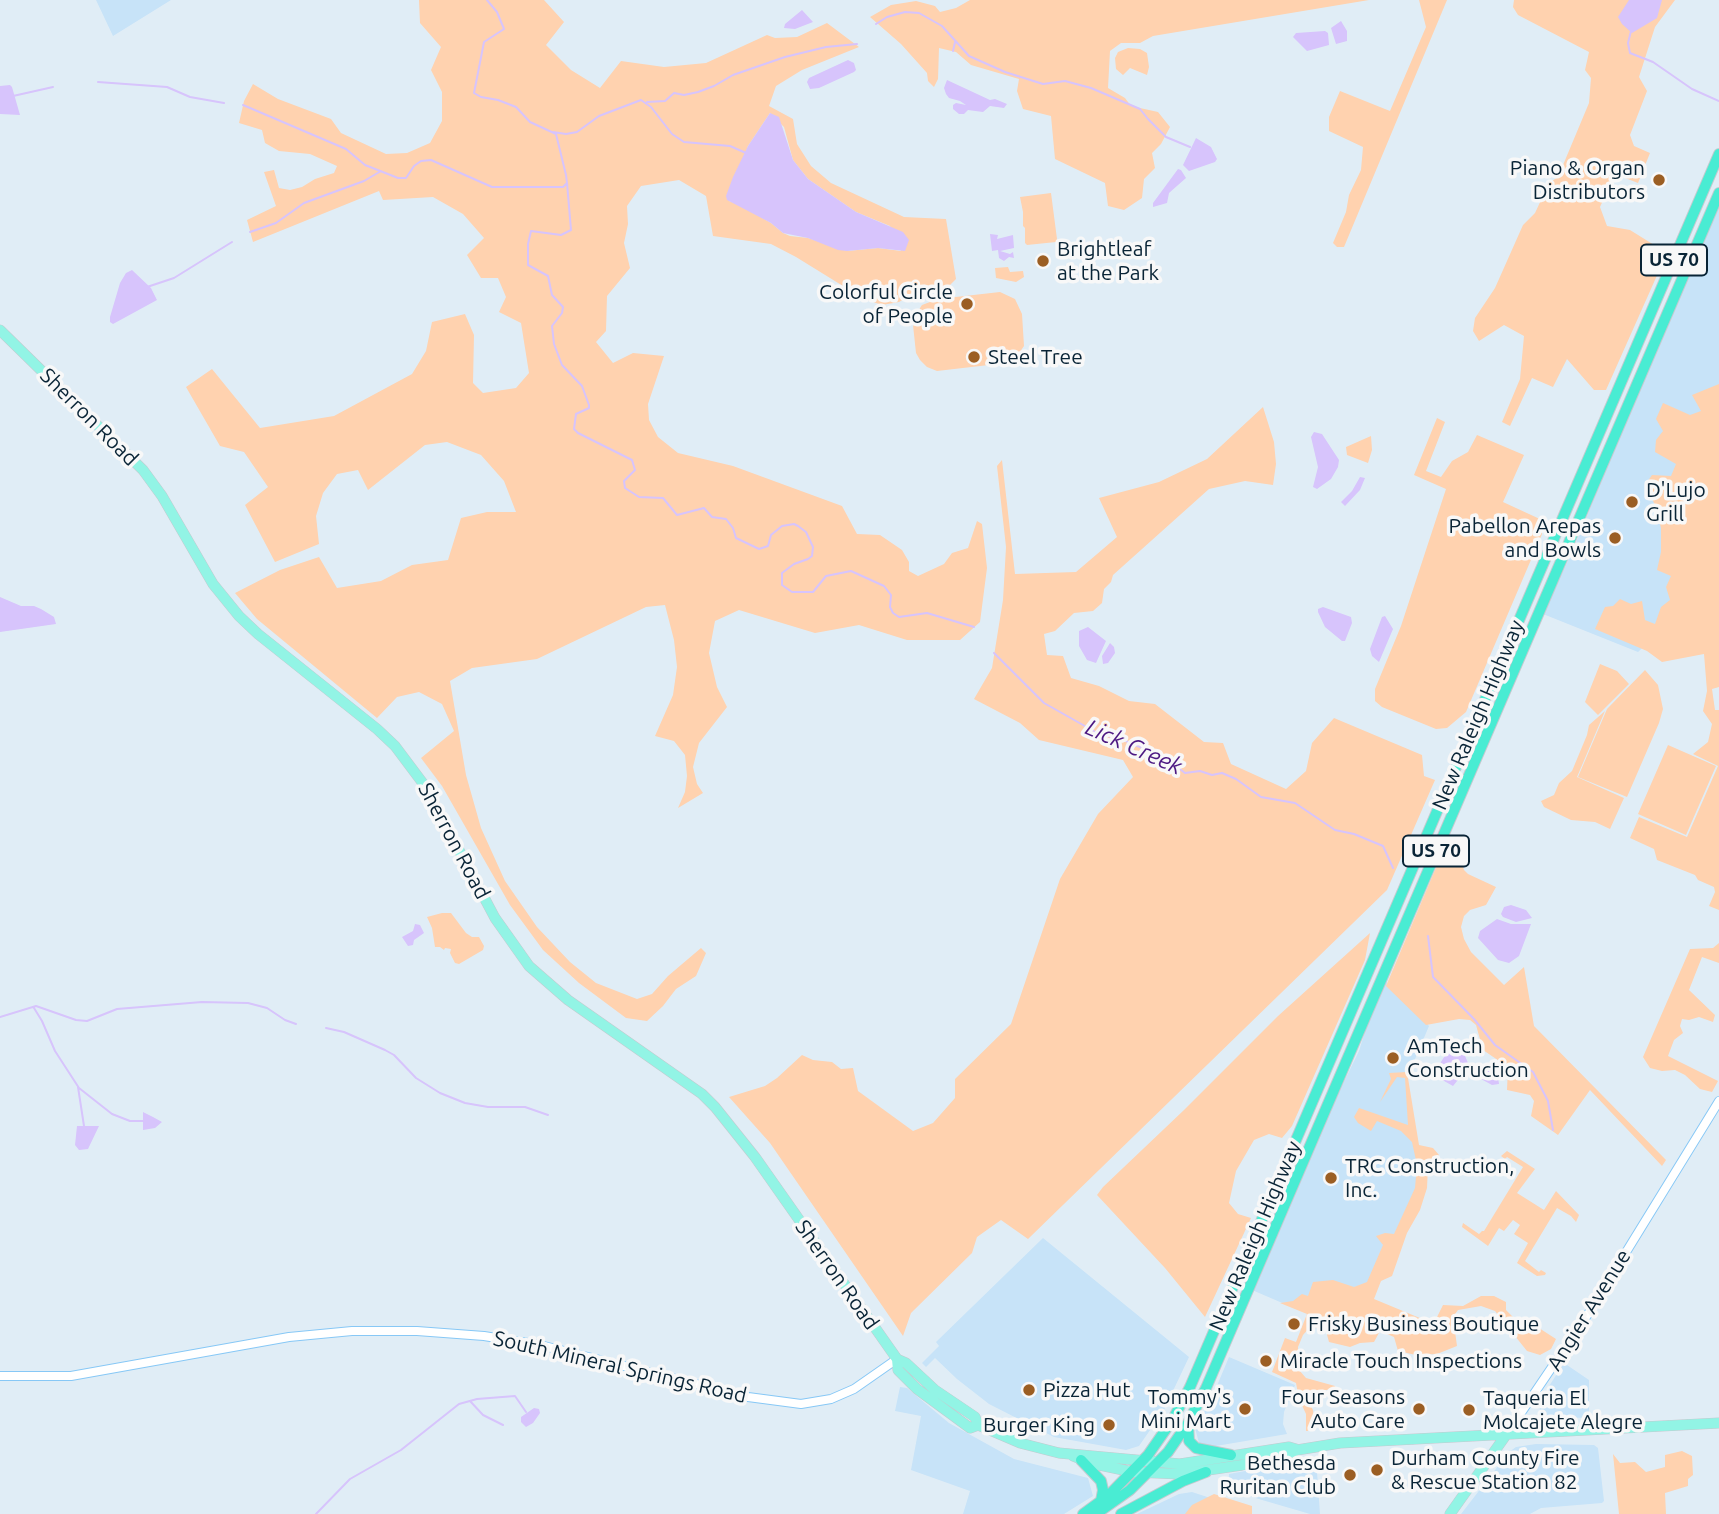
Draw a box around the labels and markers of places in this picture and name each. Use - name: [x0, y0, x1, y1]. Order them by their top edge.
- place label: Piano & Organ Distributors: [1510, 155, 1645, 205]
- marker: Piano & Organ Distributors: [1651, 172, 1667, 188]
- place label: Brightleaf at the Park: [1057, 236, 1159, 286]
- marker: Brightleaf at the Park: [1035, 253, 1051, 269]
- place label: Colorful Circle of People: [819, 279, 953, 329]
- marker: Colorful Circle of People: [959, 296, 975, 312]
- place label: Steel Tree: [988, 344, 1083, 370]
- marker: Steel Tree: [966, 349, 982, 365]
- place label: D'Lujo Grill: [1646, 477, 1706, 527]
- marker: D'Lujo Grill: [1624, 494, 1640, 510]
- place label: Pabellon Arepas and Bowls: [1448, 513, 1601, 563]
- marker: Pabellon Arepas and Bowls: [1607, 530, 1623, 546]
- place label: AmTech Construction: [1407, 1033, 1529, 1083]
- marker: AmTech Construction: [1385, 1050, 1401, 1066]
- place label: TRC Construction, Inc.: [1345, 1153, 1514, 1203]
- marker: TRC Construction, Inc.: [1323, 1170, 1339, 1186]
- place label: Frisky Business Boutique: [1308, 1311, 1539, 1337]
- marker: Frisky Business Boutique: [1286, 1316, 1302, 1332]
- place label: Miracle Touch Inspections: [1280, 1348, 1522, 1374]
- marker: Miracle Touch Inspections: [1258, 1353, 1274, 1369]
- place label: Pizza Hut: [1043, 1377, 1130, 1403]
- marker: Pizza Hut: [1021, 1382, 1037, 1398]
- place label: Tommy's Mini Mart: [1140, 1384, 1231, 1434]
- place label: Four Seasons Auto Care: [1281, 1384, 1405, 1434]
- place label: Taqueria El Molcajete Alegre: [1483, 1385, 1643, 1435]
- marker: Tommy's Mini Mart: [1237, 1401, 1253, 1417]
- marker: Four Seasons Auto Care: [1411, 1401, 1427, 1417]
- marker: Taqueria El Molcajete Alegre: [1461, 1402, 1477, 1418]
- place label: Burger King: [983, 1412, 1095, 1438]
- marker: Burger King: [1101, 1417, 1117, 1433]
- place label: Durham County Fire & Rescue Station 82: [1391, 1445, 1579, 1495]
- place label: Bethesda Ruritan Club: [1219, 1450, 1336, 1500]
- marker: Durham County Fire & Rescue Station 82: [1369, 1462, 1385, 1478]
- marker: Bethesda Ruritan Club: [1342, 1467, 1358, 1483]

